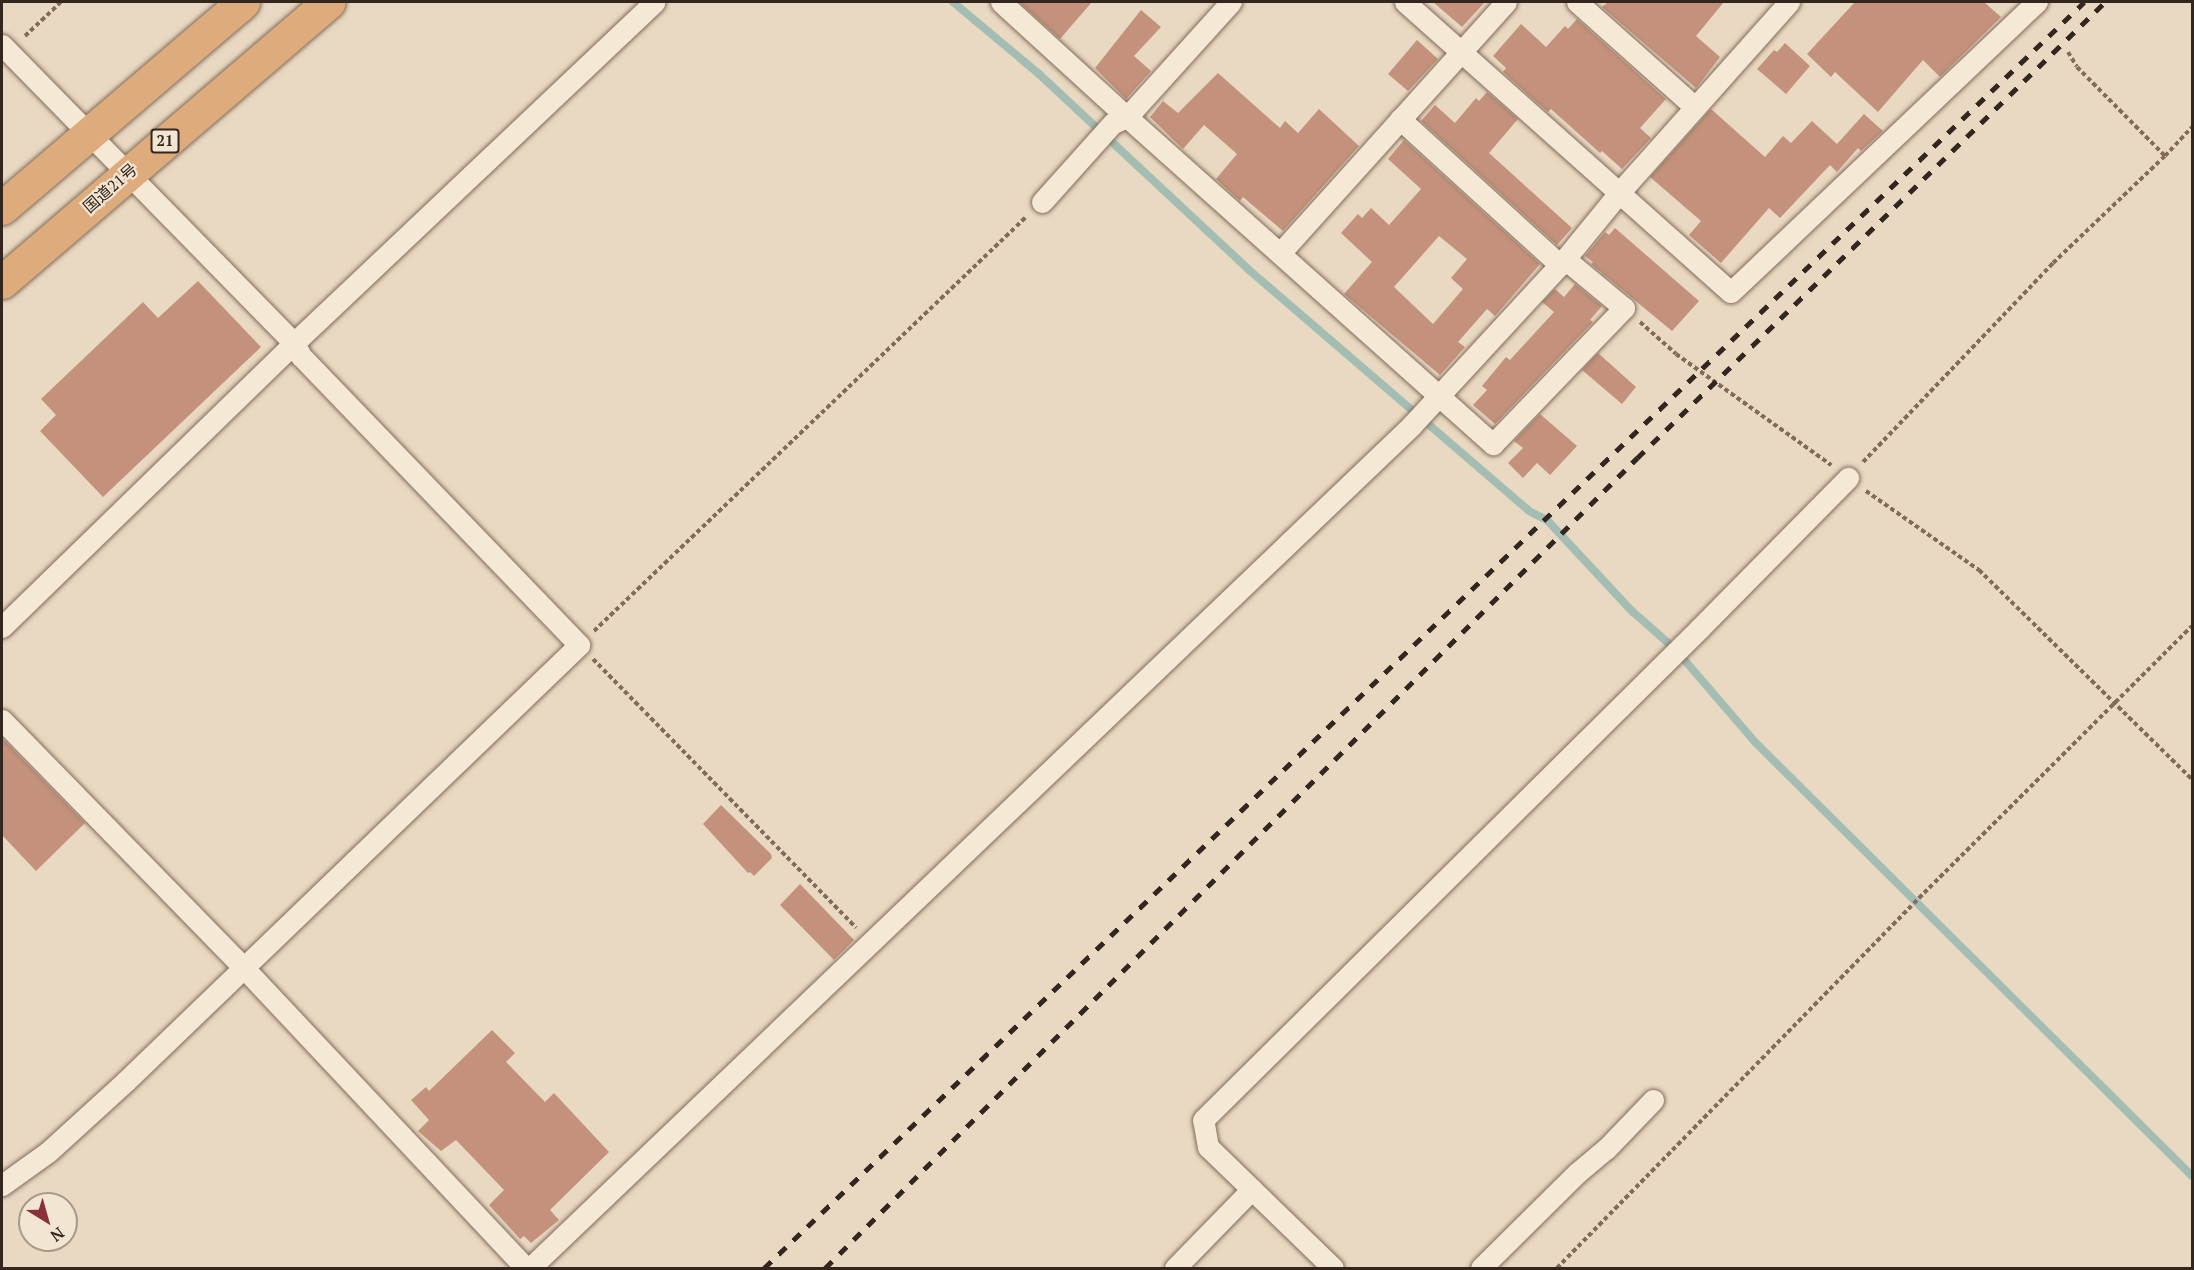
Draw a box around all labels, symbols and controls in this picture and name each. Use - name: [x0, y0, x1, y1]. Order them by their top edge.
- road number: 21: [150, 129, 180, 153]
- street label: 国道21号: [79, 159, 141, 217]
- north arrow: [18, 1192, 78, 1252]
- text: N: [46, 1222, 69, 1247]

